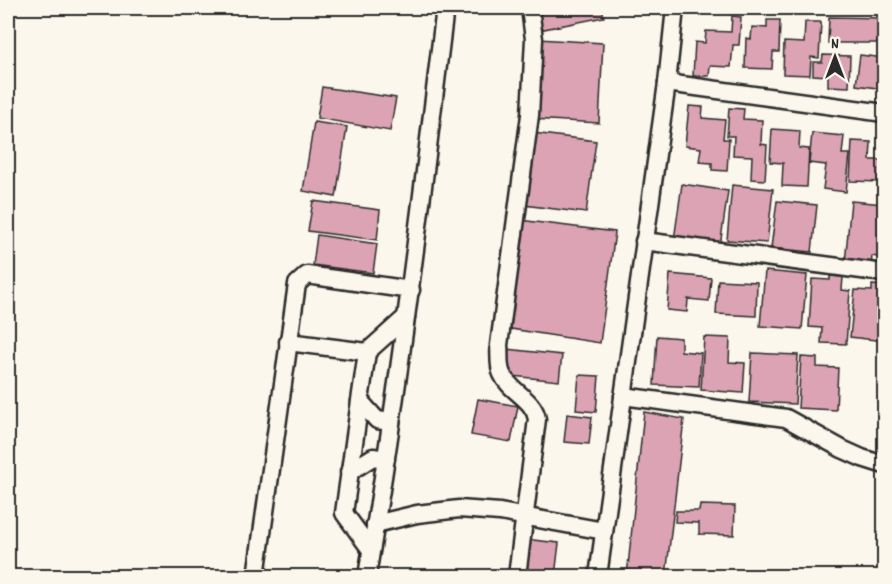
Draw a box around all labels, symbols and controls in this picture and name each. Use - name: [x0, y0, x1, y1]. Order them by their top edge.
- north arrow: [805, 27, 865, 87]
- text: N: [831, 33, 839, 56]

